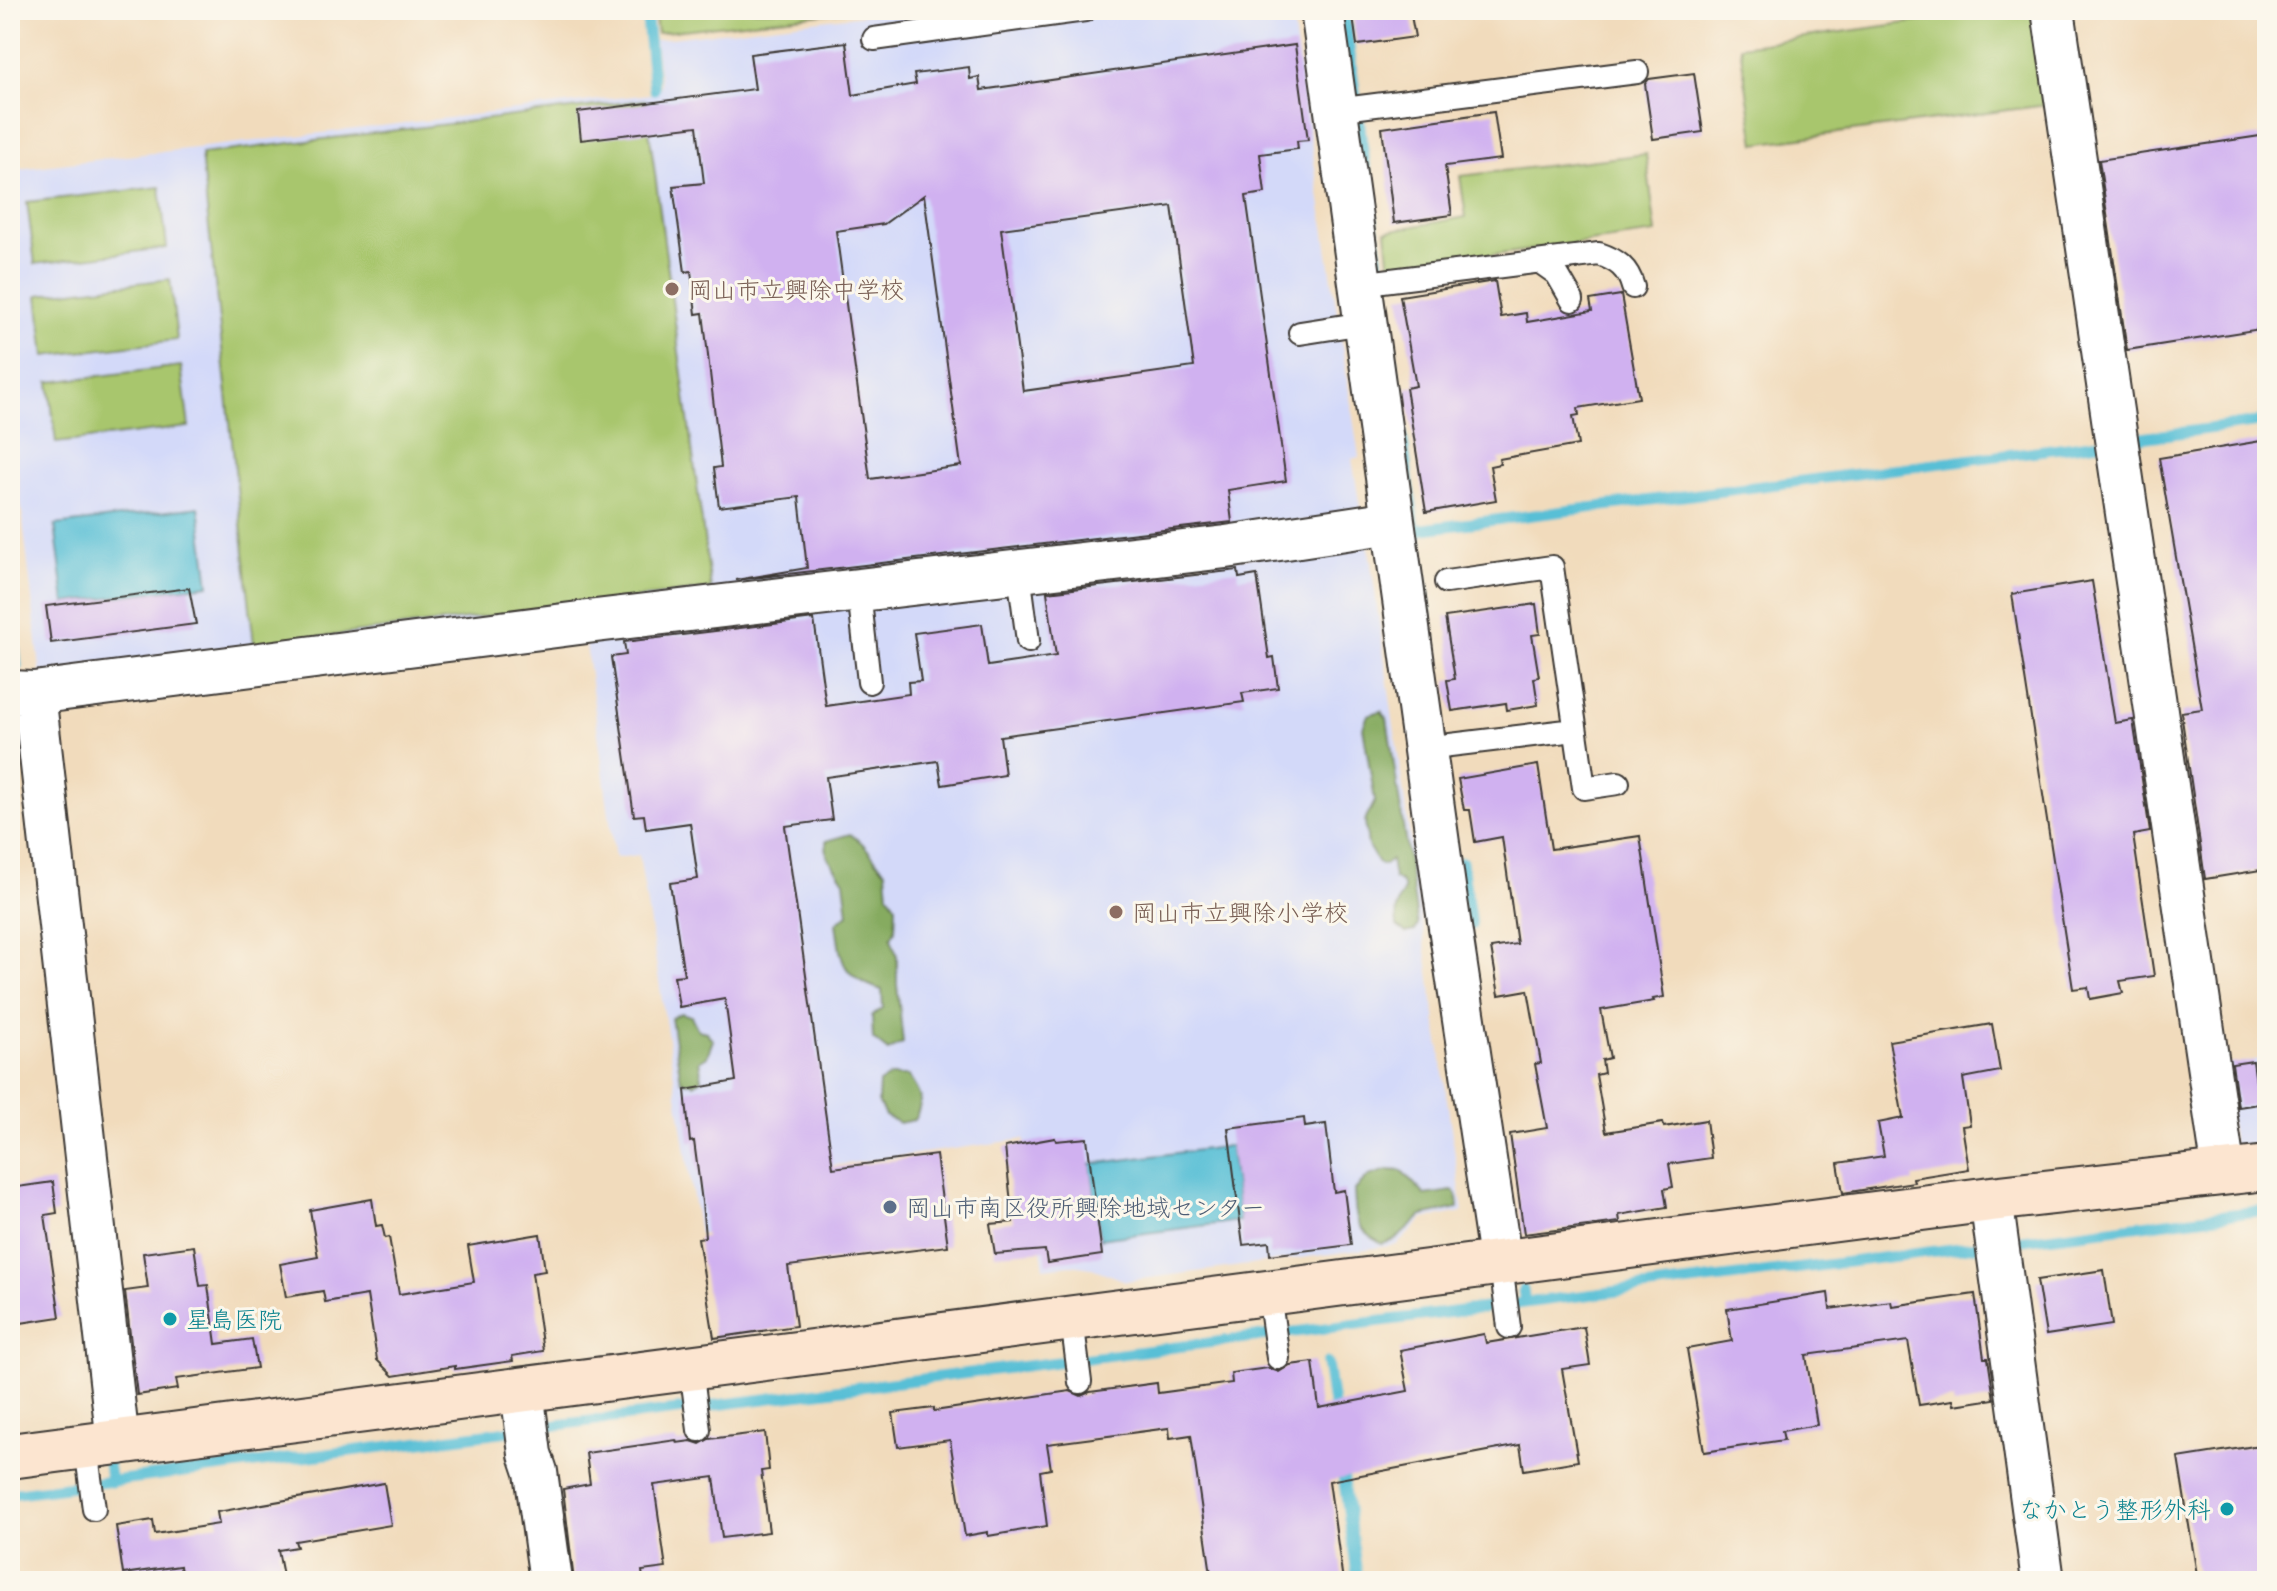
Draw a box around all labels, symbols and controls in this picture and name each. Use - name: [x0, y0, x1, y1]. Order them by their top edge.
- place label: 岡山市立興除中学校: [688, 274, 904, 304]
- marker: 岡山市立興除中学校: [663, 280, 681, 298]
- place label: 岡山市立興除小学校: [1132, 897, 1348, 927]
- marker: 岡山市立興除小学校: [1107, 903, 1125, 921]
- place label: 岡山市南区役所興除地域センター: [906, 1192, 1265, 1222]
- marker: 岡山市南区役所興除地域センター: [881, 1198, 899, 1216]
- place label: 星島医院: [186, 1304, 282, 1334]
- marker: 星島医院: [161, 1310, 179, 1328]
- place label: なかとう整形外科: [2019, 1494, 2211, 1524]
- marker: なかとう整形外科: [2218, 1500, 2236, 1518]

